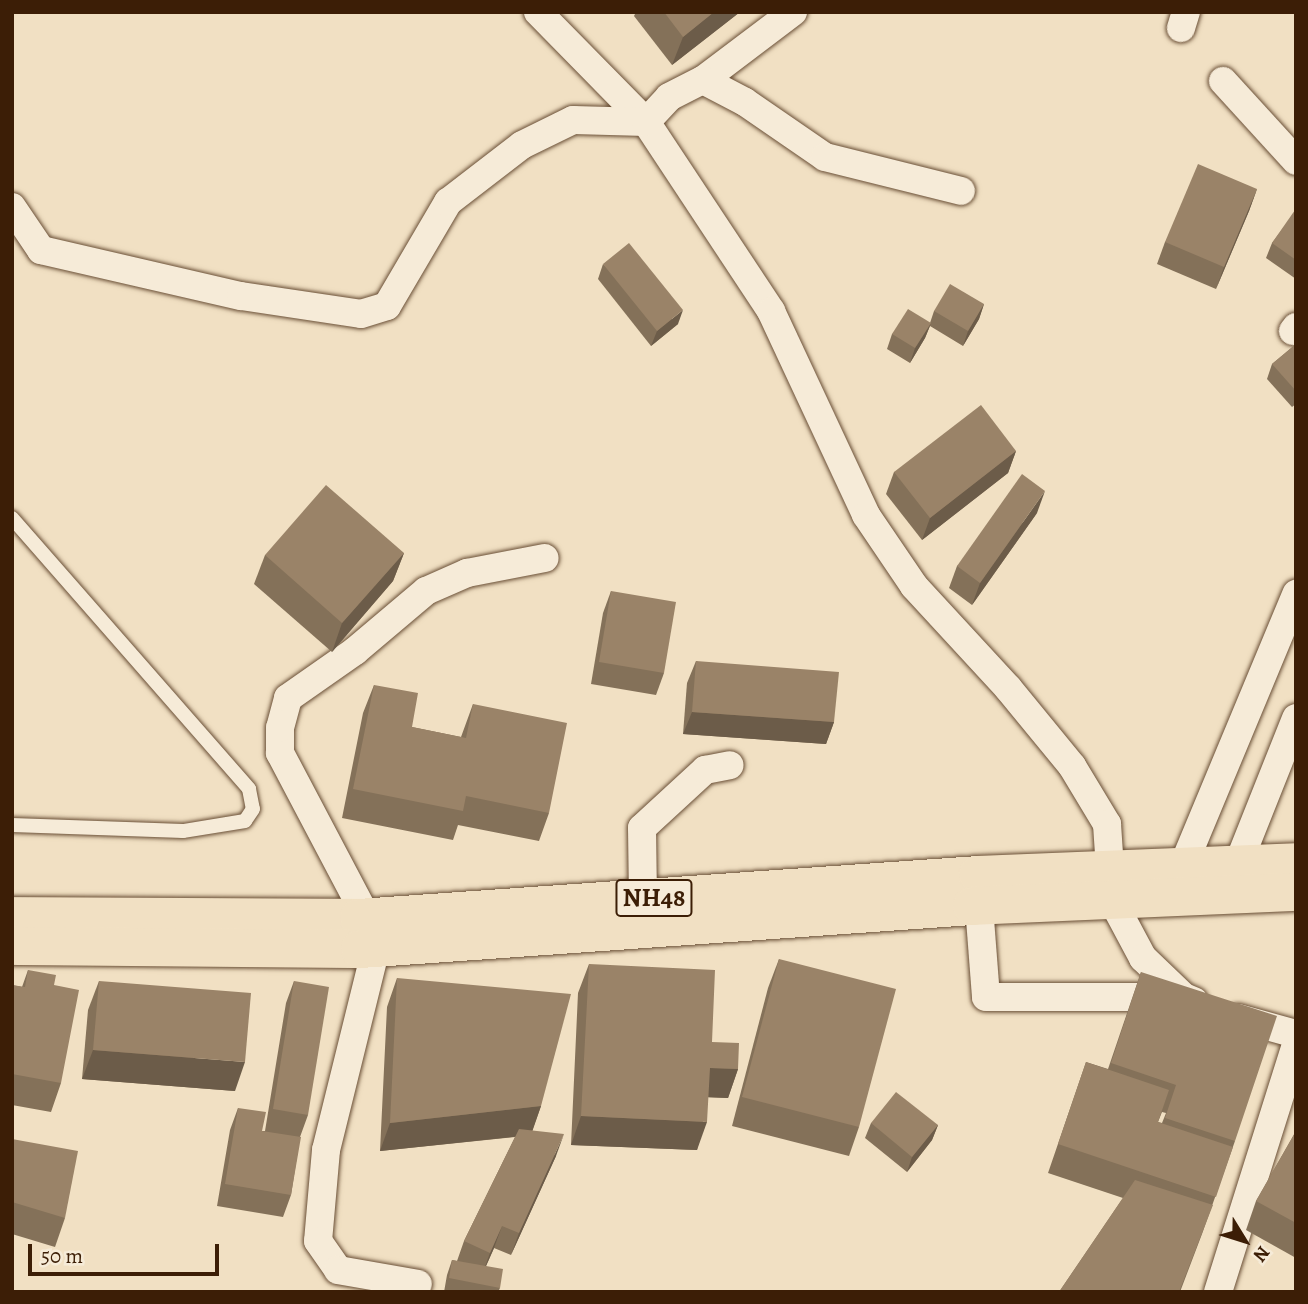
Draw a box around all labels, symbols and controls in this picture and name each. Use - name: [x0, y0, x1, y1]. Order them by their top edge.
- road number: NH48: [614, 876, 694, 920]
- north arrow: [1210, 1206, 1280, 1276]
- scale bar: [32, 1230, 222, 1274]
- text: N: [1247, 1240, 1276, 1267]
- text: 50 m: [41, 1242, 83, 1270]

